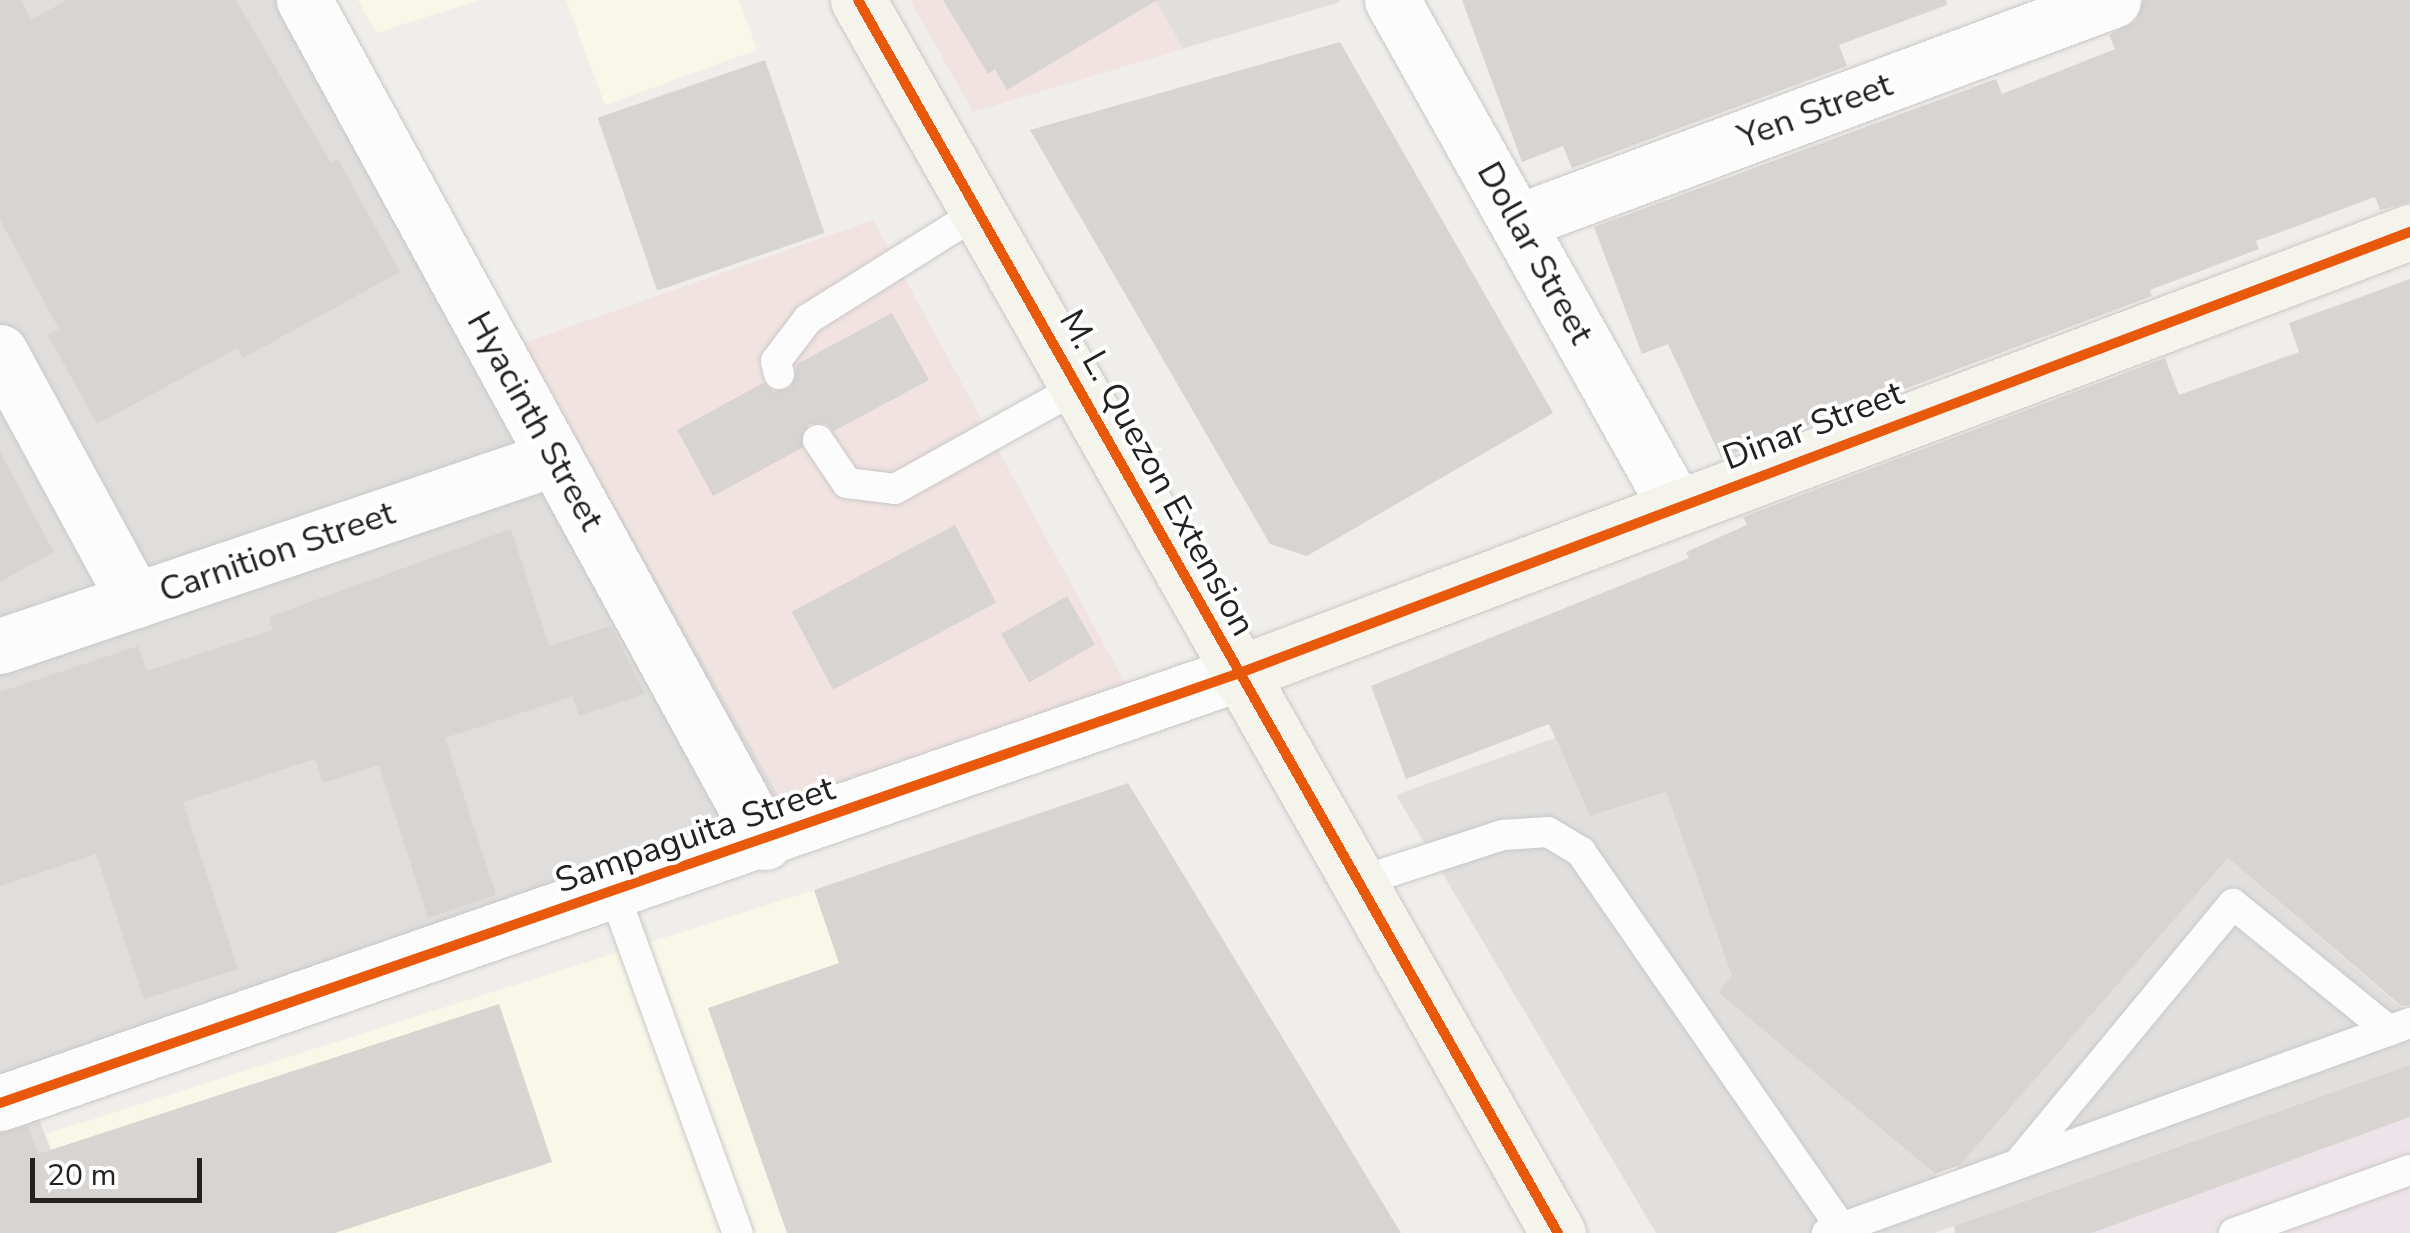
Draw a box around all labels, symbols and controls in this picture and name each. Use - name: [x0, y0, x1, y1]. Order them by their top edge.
- street label: Yen Street: [1732, 64, 1898, 158]
- street label: Dollar Street: [1468, 155, 1602, 351]
- street label: M. L. Quezon Extension: [1050, 303, 1264, 643]
- street label: Hyacinth Street: [458, 304, 612, 538]
- street label: Dinar Street: [1717, 372, 1909, 480]
- street label: Carnition Street: [154, 492, 400, 612]
- street label: Sampaguita Street: [550, 768, 840, 902]
- scale bar: [35, 1138, 208, 1200]
- text: 20 m: [47, 1155, 116, 1196]

